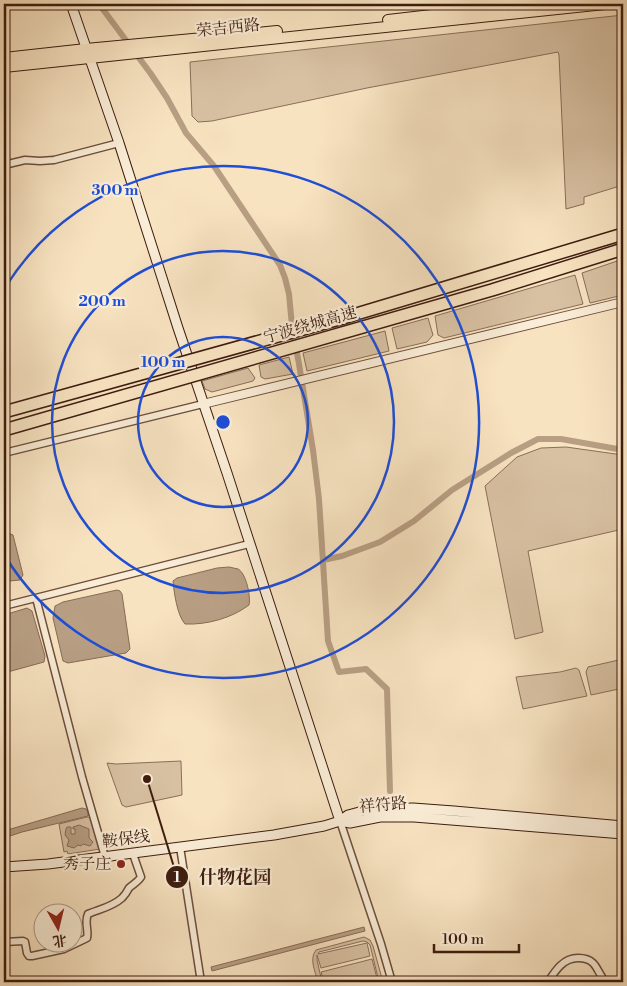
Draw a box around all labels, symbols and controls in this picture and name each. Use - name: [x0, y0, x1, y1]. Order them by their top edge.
- street label: 荣吉西路: [195, 15, 261, 41]
- text: 300 m: [92, 181, 139, 200]
- text: 200 m: [78, 292, 126, 311]
- street label: 宁波绕城高速: [261, 302, 359, 348]
- text: 100 m: [141, 353, 186, 372]
- centre of rings: [214, 413, 232, 431]
- street label: 祥符路: [358, 793, 408, 817]
- street label: 鞍保线: [101, 826, 151, 852]
- place label: 秀子庄: [63, 854, 111, 874]
- marker: 秀子庄: [115, 858, 127, 870]
- callout: 什物花园: [164, 861, 281, 894]
- text: 什物花园: [199, 866, 271, 889]
- text: 1: [173, 868, 181, 887]
- north arrow: [32, 904, 82, 954]
- scale bar: [434, 921, 520, 953]
- text: 北: [51, 930, 68, 950]
- text: 100 m: [442, 930, 484, 949]

